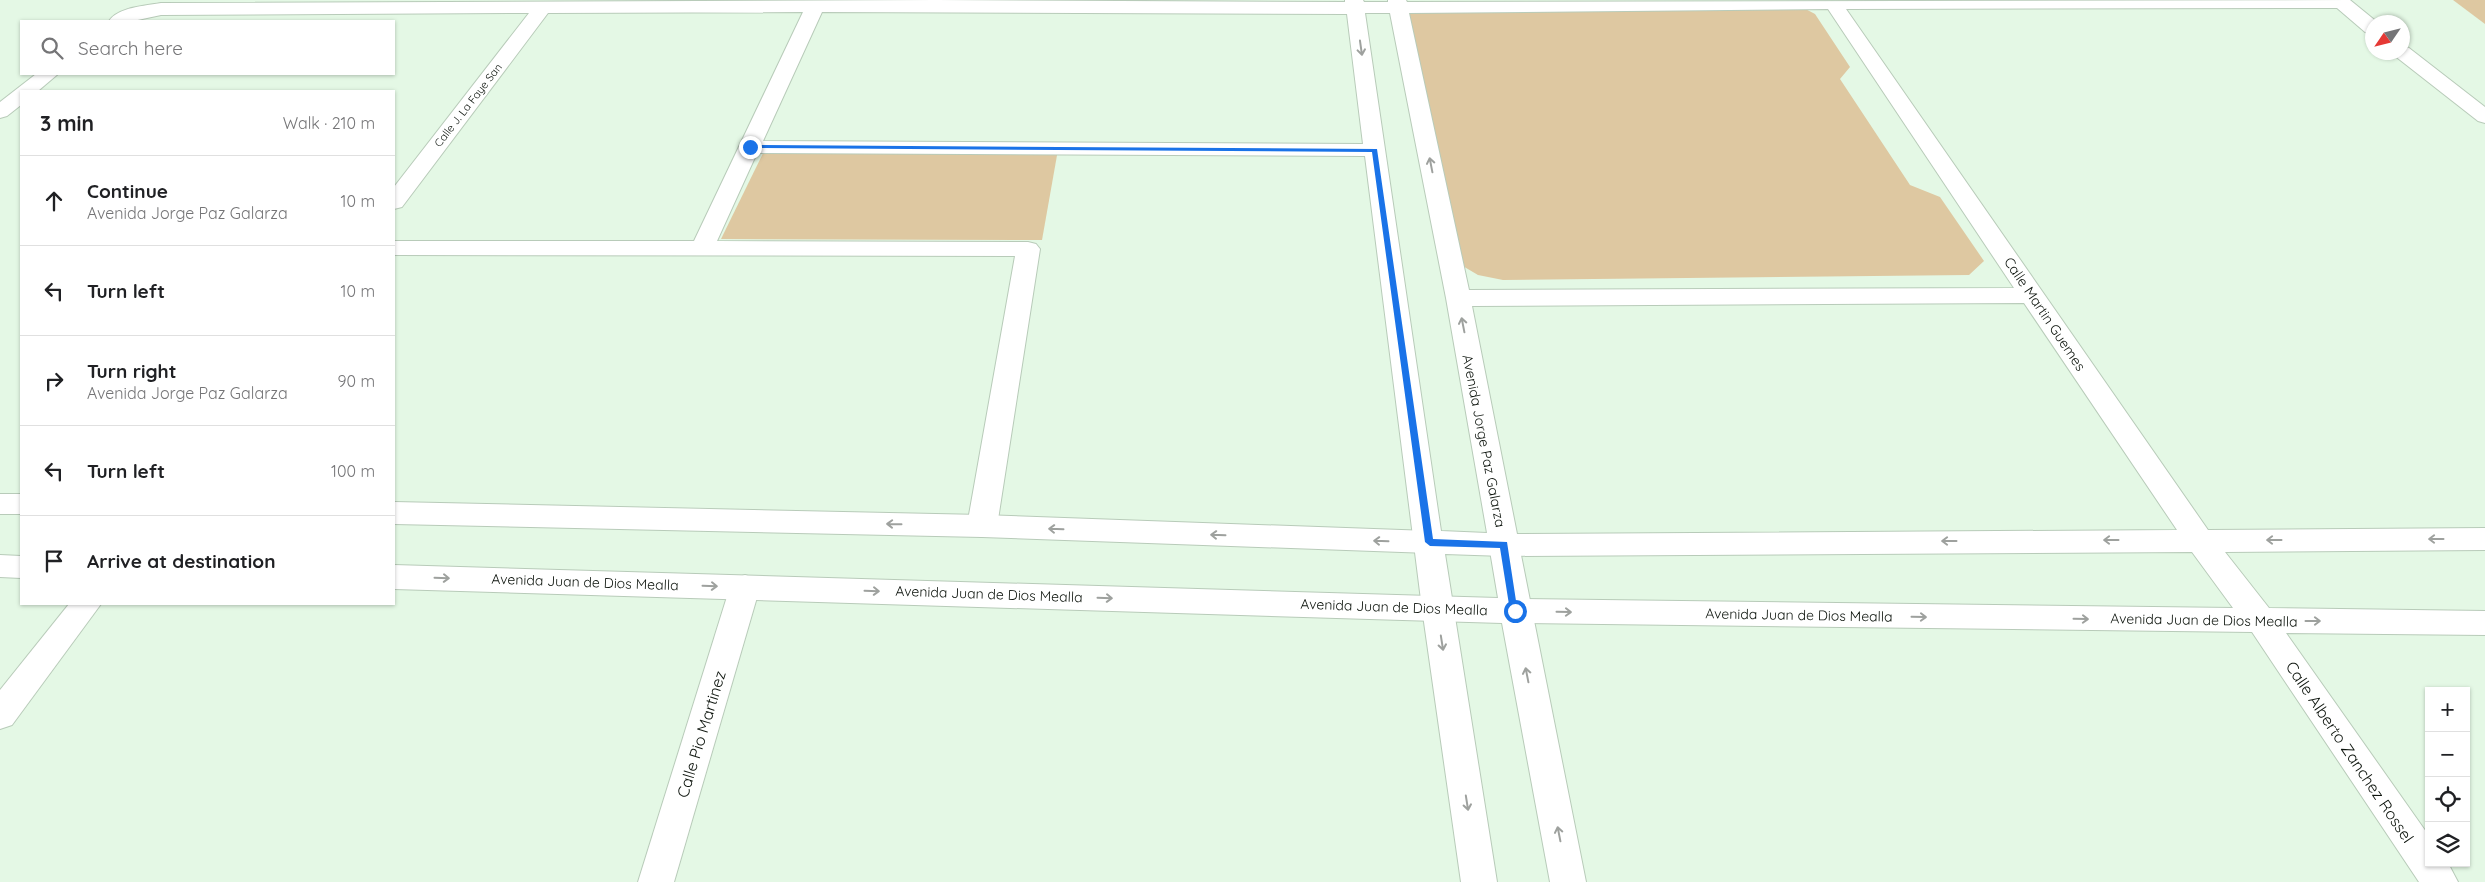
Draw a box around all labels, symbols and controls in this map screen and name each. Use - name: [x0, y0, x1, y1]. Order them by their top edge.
- north arrow: [2365, 15, 2410, 60]
- search box: [20, 20, 395, 75]
- icon: search: [38, 34, 66, 62]
- text: Search here: [78, 36, 183, 60]
- one-way arrow: [1356, 40, 1366, 56]
- street label: Calle J. La Faye San: [431, 60, 505, 150]
- text: 3 min: [40, 110, 94, 136]
- text: Walk · 210 m: [283, 113, 375, 133]
- route end: [739, 136, 762, 159]
- one-way arrow: [1426, 158, 1435, 174]
- text: Continue: [87, 179, 168, 203]
- icon: ahead: [40, 187, 68, 215]
- text: 10 m: [341, 191, 375, 211]
- text: Avenida Jorge Paz Galarza: [87, 203, 288, 223]
- street label: Calle Martin Guemes: [2000, 254, 2090, 374]
- icon: left: [40, 277, 68, 305]
- text: Turn left: [87, 279, 165, 303]
- text: 10 m: [341, 281, 375, 301]
- one-way arrow: [1457, 317, 1467, 333]
- street label: Avenida Jorge Paz Galarza: [1458, 353, 1510, 529]
- text: Turn right: [87, 359, 176, 383]
- icon: right: [40, 367, 68, 395]
- text: 90 m: [338, 371, 375, 391]
- text: Avenida Jorge Paz Galarza: [87, 383, 288, 403]
- icon: left: [40, 457, 68, 485]
- text: Turn left: [87, 459, 165, 483]
- text: 100 m: [331, 461, 375, 481]
- one-way arrow: [886, 519, 902, 529]
- one-way arrow: [1048, 524, 1064, 533]
- one-way arrow: [1211, 530, 1227, 539]
- one-way arrow: [2429, 534, 2445, 544]
- one-way arrow: [2104, 535, 2120, 545]
- one-way arrow: [2266, 535, 2282, 545]
- one-way arrow: [1373, 536, 1389, 545]
- one-way arrow: [1941, 537, 1957, 546]
- icon: arrive: [40, 547, 68, 575]
- text: Arrive at destination: [87, 549, 276, 573]
- street label: Avenida Juan de Dios Mealla: [491, 570, 679, 594]
- one-way arrow: [434, 573, 450, 583]
- one-way arrow: [702, 581, 718, 590]
- street label: Avenida Juan de Dios Mealla: [895, 582, 1083, 606]
- one-way arrow: [864, 586, 880, 595]
- one-way arrow: [1096, 593, 1112, 602]
- street label: Avenida Juan de Dios Mealla: [1300, 595, 1488, 619]
- route start: [1504, 600, 1527, 623]
- street label: Avenida Juan de Dios Mealla: [1705, 604, 1893, 626]
- one-way arrow: [1555, 607, 1571, 617]
- street label: Avenida Juan de Dios Mealla: [2110, 609, 2298, 631]
- one-way arrow: [1910, 612, 1926, 621]
- one-way arrow: [2072, 614, 2089, 624]
- one-way arrow: [2305, 617, 2321, 626]
- one-way arrow: [1438, 634, 1448, 650]
- street label: Calle Alberto Zanchez Rossel: [2282, 657, 2418, 847]
- one-way arrow: [1522, 667, 1532, 683]
- street label: Calle Pio Martinez: [672, 668, 730, 800]
- map controls: [2425, 687, 2470, 867]
- button: +: [2425, 687, 2470, 732]
- button: −: [2425, 732, 2470, 777]
- button: locate: [2425, 777, 2470, 822]
- one-way arrow: [1462, 795, 1472, 811]
- button: layers: [2425, 822, 2470, 867]
- one-way arrow: [1553, 827, 1563, 843]

